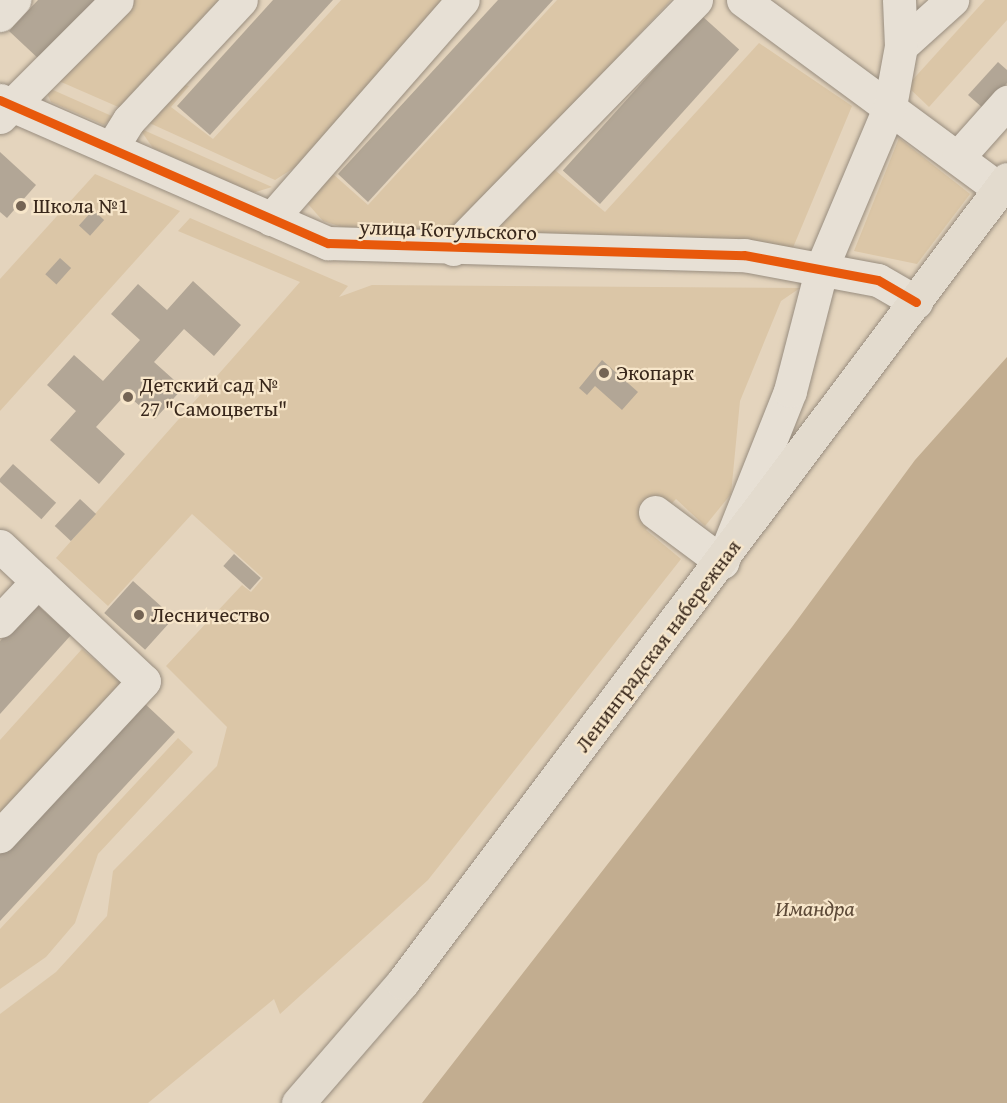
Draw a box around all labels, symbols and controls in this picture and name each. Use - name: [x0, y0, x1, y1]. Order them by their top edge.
- place label: Школа №1: [33, 193, 128, 219]
- marker: Школа №1: [14, 199, 28, 213]
- street label: улица Котульского: [359, 214, 537, 246]
- place label: Экопарк: [616, 360, 694, 386]
- marker: Экопарк: [597, 366, 611, 380]
- place label: Детский сад № 27 "Самоцветы": [140, 372, 287, 422]
- marker: Детский сад № 27 "Самоцветы": [121, 390, 135, 404]
- street label: Ленинградская набережная: [570, 535, 746, 757]
- place label: Лесничество: [151, 602, 270, 628]
- marker: Лесничество: [132, 608, 146, 622]
- water label: Имандра: [775, 896, 855, 922]

